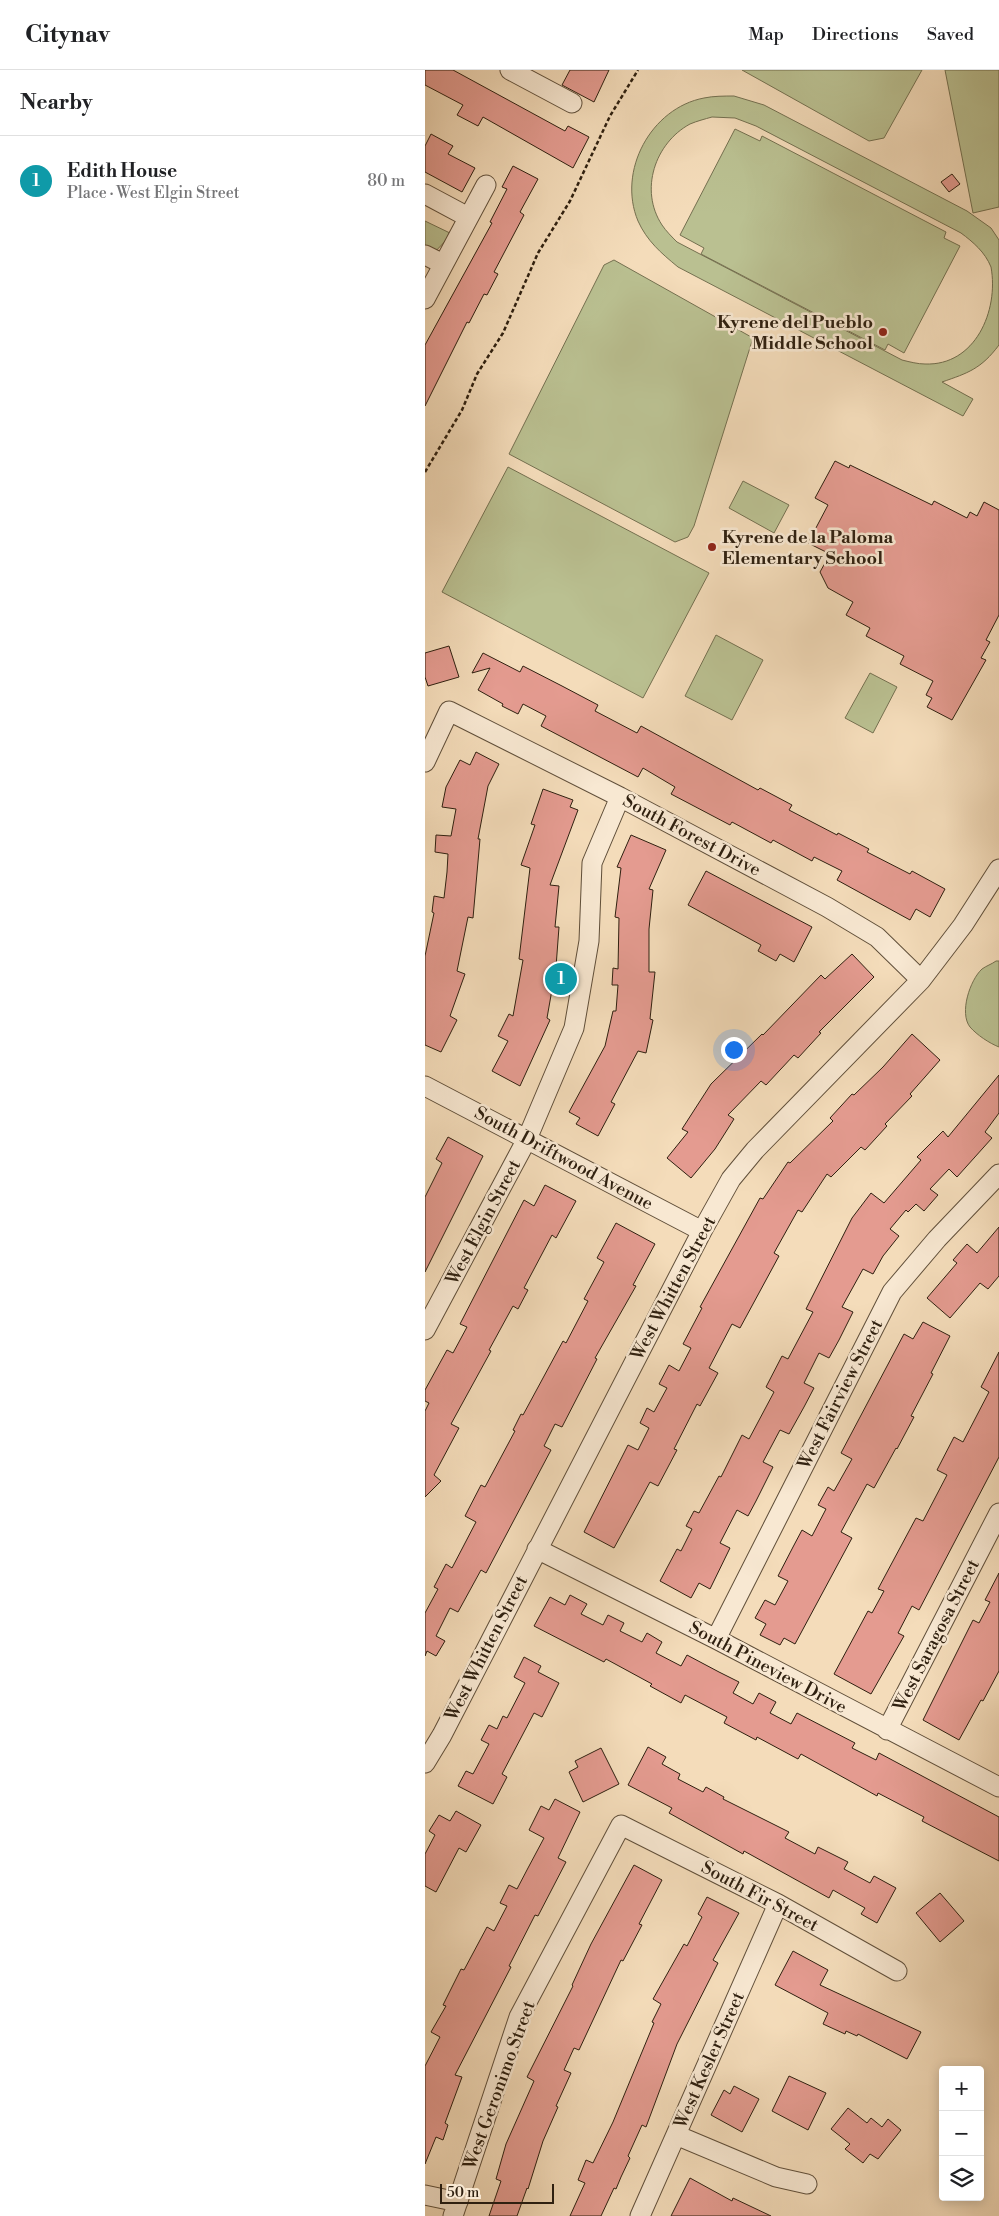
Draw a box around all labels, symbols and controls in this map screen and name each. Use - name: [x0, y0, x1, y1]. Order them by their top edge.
- text: Citynav: [25, 20, 110, 50]
- text: Map: [748, 23, 784, 46]
- text: Directions: [812, 23, 899, 46]
- text: Saved: [927, 23, 974, 46]
- text: Nearby: [20, 90, 93, 116]
- text: Edith House: [67, 159, 177, 183]
- text: 1: [32, 171, 40, 191]
- text: 80 m: [367, 171, 405, 191]
- text: Place · West Elgin Street: [67, 183, 240, 203]
- place label: Kyrene del Pueblo Middle School: [717, 311, 873, 355]
- marker: Kyrene del Pueblo Middle School: [877, 326, 889, 338]
- place label: Kyrene de la Paloma Elementary School: [722, 526, 894, 570]
- marker: Kyrene de la Paloma Elementary School: [706, 541, 718, 553]
- street label: South Forest Drive: [619, 789, 765, 882]
- pin: 1: [545, 960, 577, 998]
- your location: [721, 1037, 747, 1063]
- street label: South Driftwood Avenue: [470, 1102, 657, 1215]
- street label: West Elgin Street: [440, 1155, 526, 1290]
- street label: West Whitten Street: [625, 1212, 721, 1365]
- street label: West Fairview Street: [792, 1315, 889, 1474]
- street label: West Saragosa Street: [888, 1555, 985, 1716]
- street label: West Whitten Street: [439, 1571, 533, 1726]
- street label: South Pineview Drive: [685, 1616, 851, 1719]
- street label: South Fir Street: [697, 1856, 823, 1937]
- street label: West Kesler Street: [669, 1988, 750, 2133]
- street label: West Geronimo Street: [458, 1997, 541, 2173]
- map controls: [939, 2066, 984, 2201]
- button: +: [939, 2066, 984, 2111]
- button: −: [939, 2111, 984, 2156]
- button: layers: [939, 2156, 984, 2201]
- scale bar: [440, 2181, 554, 2204]
- text: 50 m: [447, 2184, 479, 2202]

